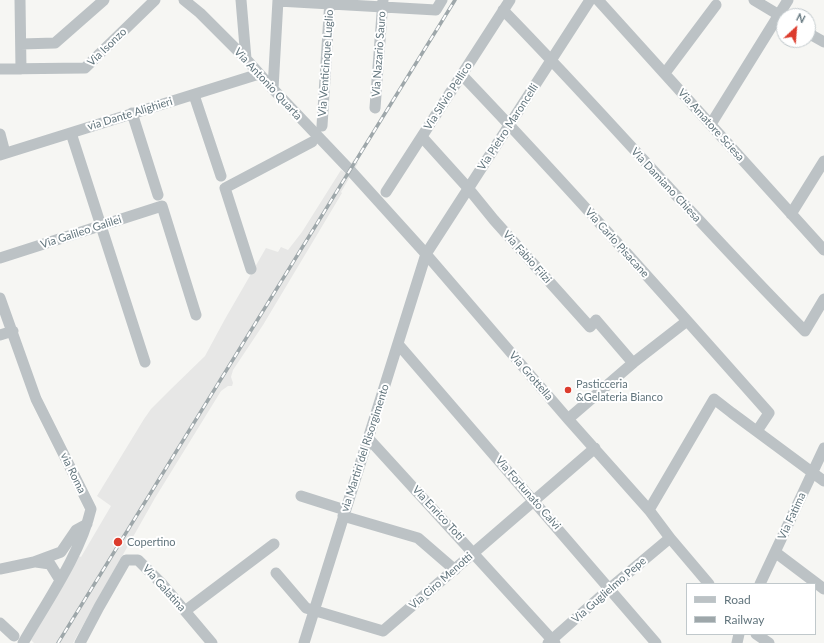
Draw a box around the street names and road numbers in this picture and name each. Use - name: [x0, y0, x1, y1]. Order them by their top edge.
- street label: Via Venticinque Luglio: [316, 9, 336, 117]
- street label: Via Nazario Sauro: [369, 11, 389, 97]
- street label: Via Isonzo: [85, 25, 129, 69]
- street label: Via Antonio Quarta: [231, 45, 305, 123]
- street label: Via Silvio Pellico: [421, 60, 475, 132]
- street label: Via Pietro Maroncelli: [475, 81, 541, 173]
- street label: Via Amatore Sciesa: [675, 86, 747, 164]
- street label: via Dante Alighieri: [86, 95, 174, 133]
- street label: Via Damiano Chiesa: [628, 145, 704, 225]
- street label: Via Carlo Pisacane: [582, 206, 652, 280]
- street label: Via Galileo Galilei: [39, 213, 123, 251]
- street label: Via Fabio Filzi: [500, 228, 554, 286]
- street label: Via Grottella: [506, 349, 556, 403]
- street label: via Martiri del Risorgimento: [338, 382, 392, 514]
- street label: via Roma: [57, 450, 89, 496]
- street label: Via Fortunato Calvi: [493, 454, 563, 532]
- street label: Via Enrico Toti: [409, 483, 467, 543]
- street label: Via Fatima: [775, 490, 809, 542]
- street label: Via Ciro Menotti: [407, 550, 475, 612]
- street label: Via Guglielmo Pepe: [569, 554, 649, 626]
- street label: Via Galatina: [140, 562, 188, 614]

